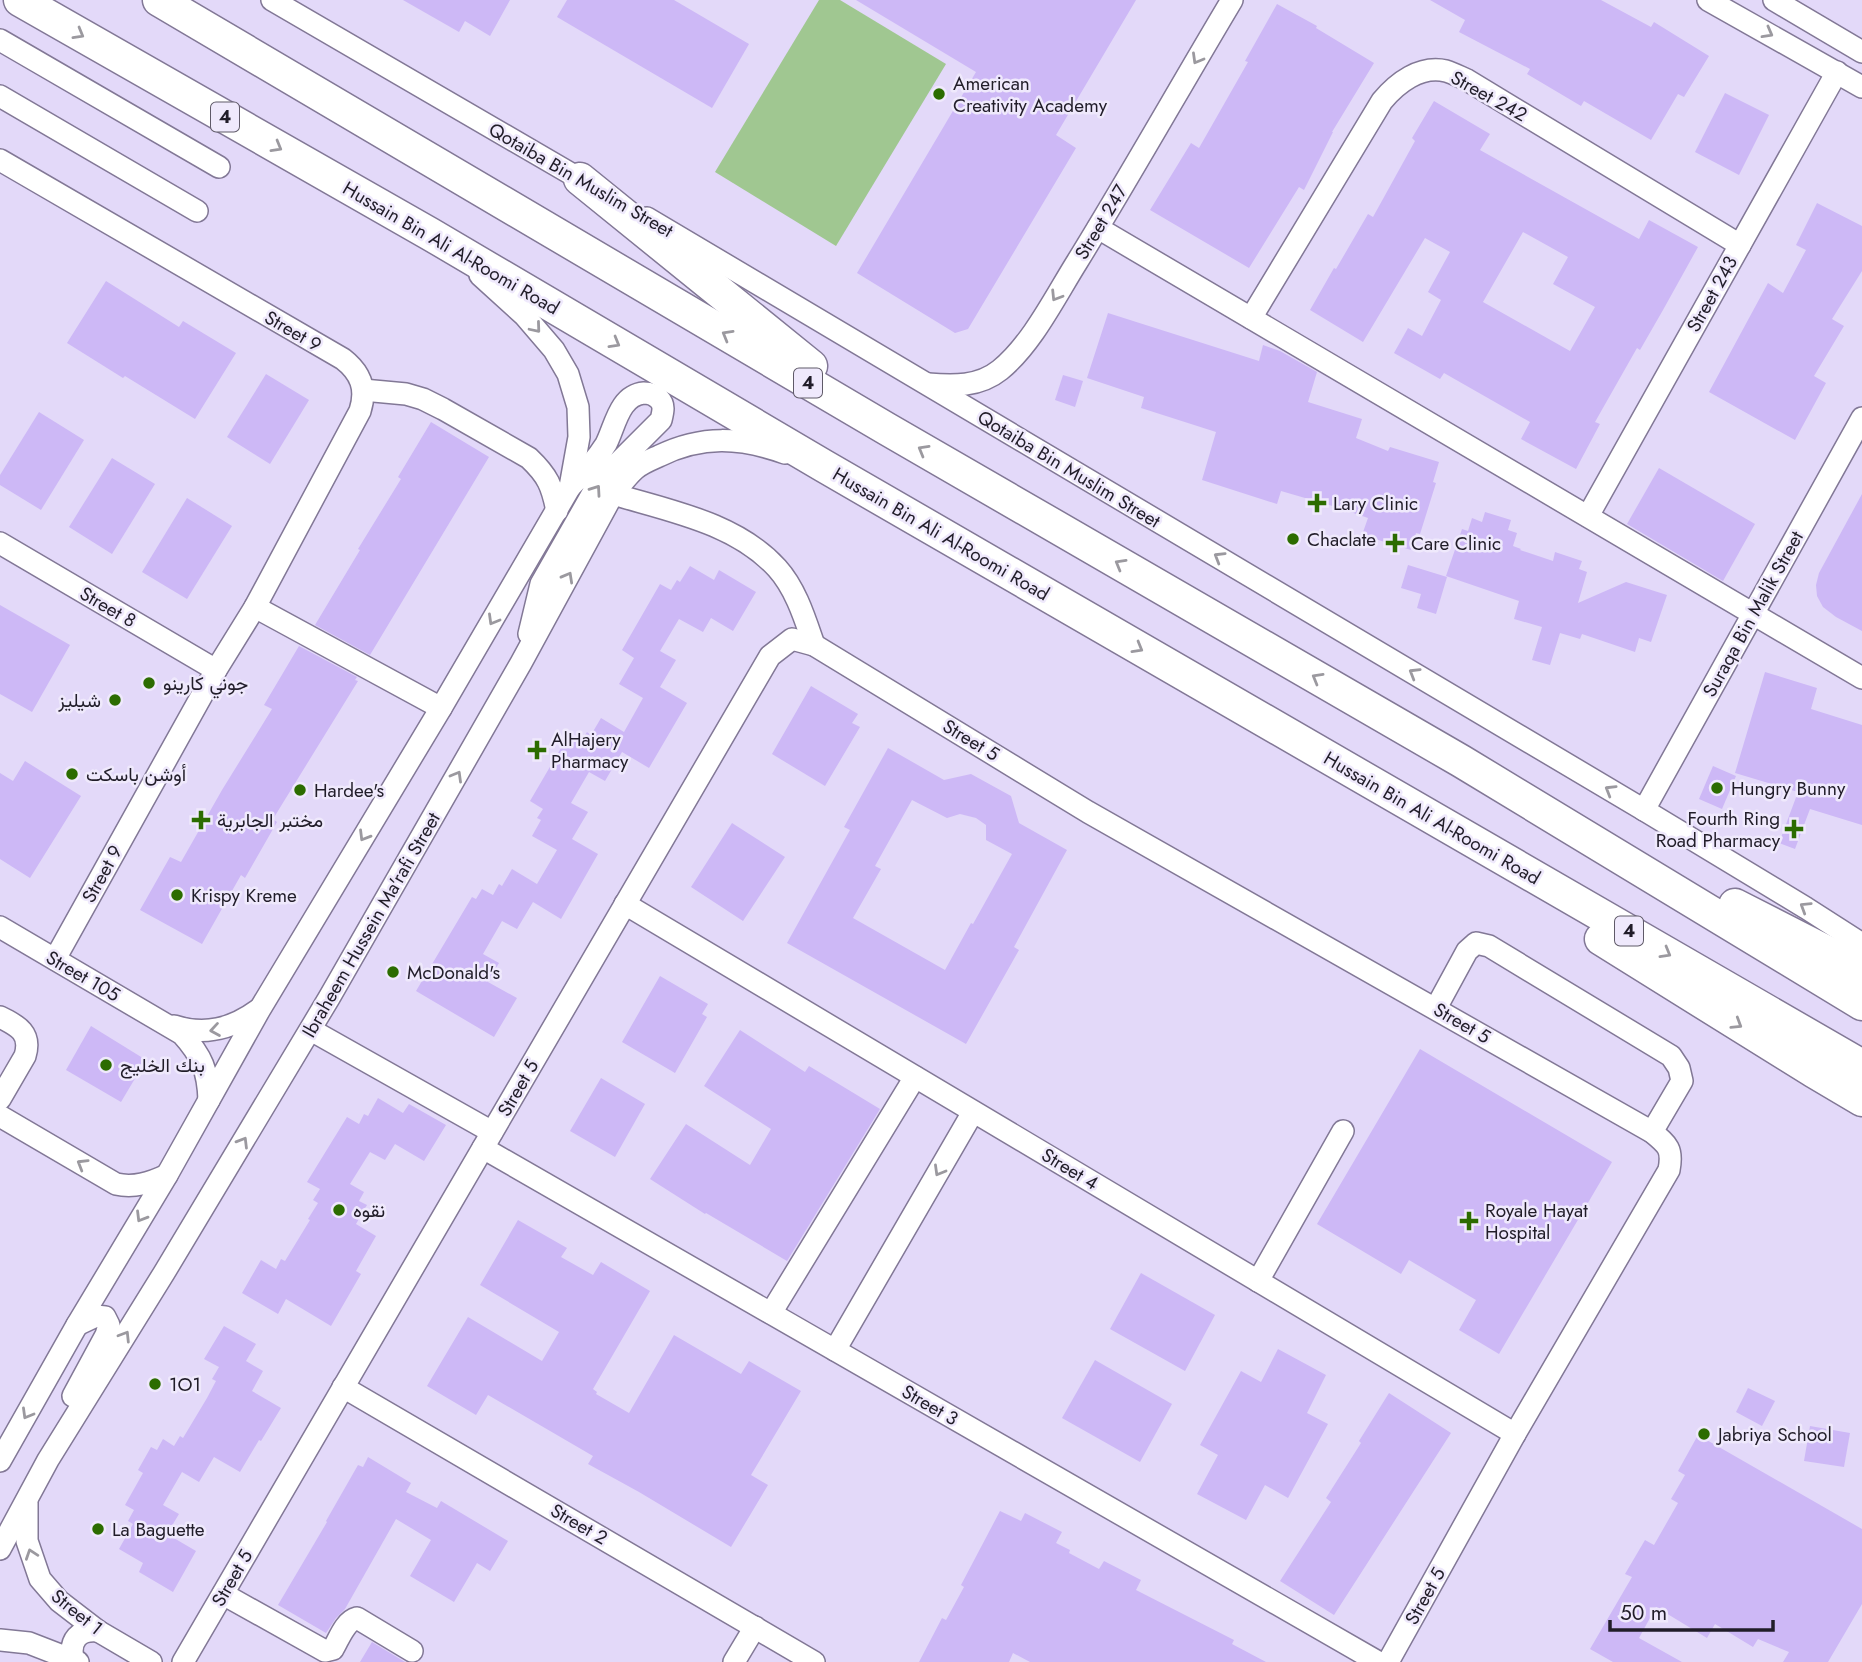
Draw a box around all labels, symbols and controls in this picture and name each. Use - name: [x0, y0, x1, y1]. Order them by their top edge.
- one-way arrow: [1760, 25, 1773, 38]
- one-way arrow: [72, 26, 85, 39]
- one-way arrow: [1192, 51, 1205, 64]
- street label: Street 242: [1446, 64, 1532, 128]
- place label: American Creativity Academy: [953, 70, 1108, 119]
- marker: American Creativity Academy: [931, 86, 947, 102]
- road number: 4: [211, 103, 239, 132]
- street label: Qotaiba Bin Muslim Street: [484, 116, 679, 244]
- one-way arrow: [269, 139, 282, 152]
- street label: Hussain Bin Ali Al-Roomi Road: [338, 175, 564, 321]
- street label: Street 247: [1068, 180, 1134, 264]
- street label: Street 243: [1680, 251, 1744, 337]
- one-way arrow: [1051, 289, 1064, 302]
- street label: Street 9: [259, 304, 327, 358]
- one-way arrow: [527, 321, 540, 333]
- one-way arrow: [721, 330, 734, 343]
- one-way arrow: [608, 335, 621, 348]
- road number: 4: [794, 368, 822, 398]
- street label: Qotaiba Bin Muslim Street: [972, 404, 1166, 535]
- one-way arrow: [918, 445, 930, 458]
- street label: Hussain Bin Ali Al-Roomi Road: [828, 461, 1054, 607]
- one-way arrow: [588, 485, 600, 498]
- place label: Lary Clinic: [1333, 490, 1418, 517]
- marker: Lary Clinic: [1307, 493, 1327, 513]
- place label: Chaclate: [1307, 526, 1376, 553]
- street label: Suraqa Bin Malik Street: [1696, 526, 1810, 702]
- place label: Care Clinic: [1411, 530, 1501, 557]
- marker: Chaclate: [1285, 531, 1301, 547]
- marker: Care Clinic: [1385, 533, 1405, 553]
- one-way arrow: [1213, 553, 1226, 566]
- one-way arrow: [1115, 559, 1127, 572]
- one-way arrow: [560, 572, 573, 585]
- street label: Street 8: [75, 580, 141, 634]
- one-way arrow: [488, 613, 501, 625]
- one-way arrow: [1130, 639, 1143, 652]
- one-way arrow: [1409, 669, 1422, 682]
- place label: جوني كارينو: [163, 670, 248, 699]
- one-way arrow: [1312, 673, 1324, 686]
- marker: جوني كارينو: [141, 675, 157, 691]
- place label: شيليز: [57, 687, 101, 714]
- marker: شيليز: [107, 692, 123, 708]
- street label: Street 5: [938, 713, 1004, 767]
- place label: AlHajery Pharmacy: [551, 726, 629, 775]
- marker: AlHajery Pharmacy: [529, 742, 545, 758]
- street label: Hussain Bin Ali Al-Roomi Road: [1319, 745, 1545, 891]
- place label: أوشن باسكت: [86, 761, 186, 788]
- marker: أوشن باسكت: [64, 766, 80, 782]
- one-way arrow: [449, 770, 462, 783]
- place label: Hungry Bunny: [1731, 775, 1846, 802]
- place label: Hardee's: [314, 777, 385, 804]
- marker: Hungry Bunny: [1709, 780, 1725, 796]
- marker: Hardee's: [292, 782, 308, 798]
- one-way arrow: [1605, 785, 1618, 798]
- place label: Fourth Ring Road Pharmacy: [1656, 805, 1781, 854]
- place label: مختبر الجابرية: [217, 807, 323, 834]
- street label: Ibraheem Hussein Ma'rafi Street: [295, 807, 447, 1043]
- marker: مختبر الجابرية: [191, 810, 211, 830]
- marker: Fourth Ring Road Pharmacy: [1786, 821, 1802, 837]
- one-way arrow: [359, 829, 372, 842]
- street label: Street 9: [75, 840, 129, 908]
- place label: Krispy Kreme: [191, 882, 297, 909]
- marker: Krispy Kreme: [169, 887, 185, 903]
- one-way arrow: [1799, 903, 1812, 916]
- road number: 4: [1615, 916, 1643, 946]
- street label: Street 105: [41, 944, 125, 1008]
- one-way arrow: [1659, 945, 1672, 958]
- place label: McDonald's: [407, 959, 501, 986]
- marker: McDonald's: [385, 964, 401, 980]
- street label: Street 5: [1429, 996, 1495, 1050]
- one-way arrow: [1730, 1016, 1743, 1029]
- one-way arrow: [209, 1022, 221, 1037]
- place label: بنك الخليج: [120, 1052, 205, 1079]
- street label: Street 5: [491, 1055, 545, 1121]
- marker: بنك الخليج: [98, 1057, 114, 1073]
- one-way arrow: [235, 1136, 248, 1149]
- street label: Street 4: [1036, 1141, 1104, 1197]
- one-way arrow: [76, 1160, 89, 1173]
- one-way arrow: [934, 1163, 947, 1176]
- place label: نقوه: [353, 1197, 385, 1224]
- place label: Royale Hayat Hospital: [1485, 1197, 1588, 1246]
- marker: نقوه: [331, 1202, 347, 1218]
- one-way arrow: [137, 1210, 150, 1223]
- marker: Royale Hayat Hospital: [1459, 1211, 1479, 1231]
- one-way arrow: [117, 1331, 130, 1344]
- place label: 1O1: [169, 1371, 201, 1398]
- marker: 1O1: [147, 1376, 163, 1392]
- street label: Street 3: [897, 1378, 963, 1432]
- one-way arrow: [22, 1407, 35, 1419]
- place label: Jabriya School: [1715, 1421, 1832, 1448]
- marker: Jabriya School: [1696, 1426, 1712, 1442]
- street label: Street 2: [545, 1497, 613, 1551]
- place label: La Baguette: [112, 1516, 205, 1543]
- marker: La Baguette: [90, 1521, 106, 1537]
- street label: Street 5: [205, 1545, 259, 1611]
- one-way arrow: [25, 1549, 39, 1561]
- street label: Street 5: [1398, 1562, 1452, 1630]
- street label: Street 1: [45, 1583, 109, 1641]
- scale bar: [1610, 1588, 1773, 1632]
- text: 50 m: [1620, 1598, 1667, 1628]

